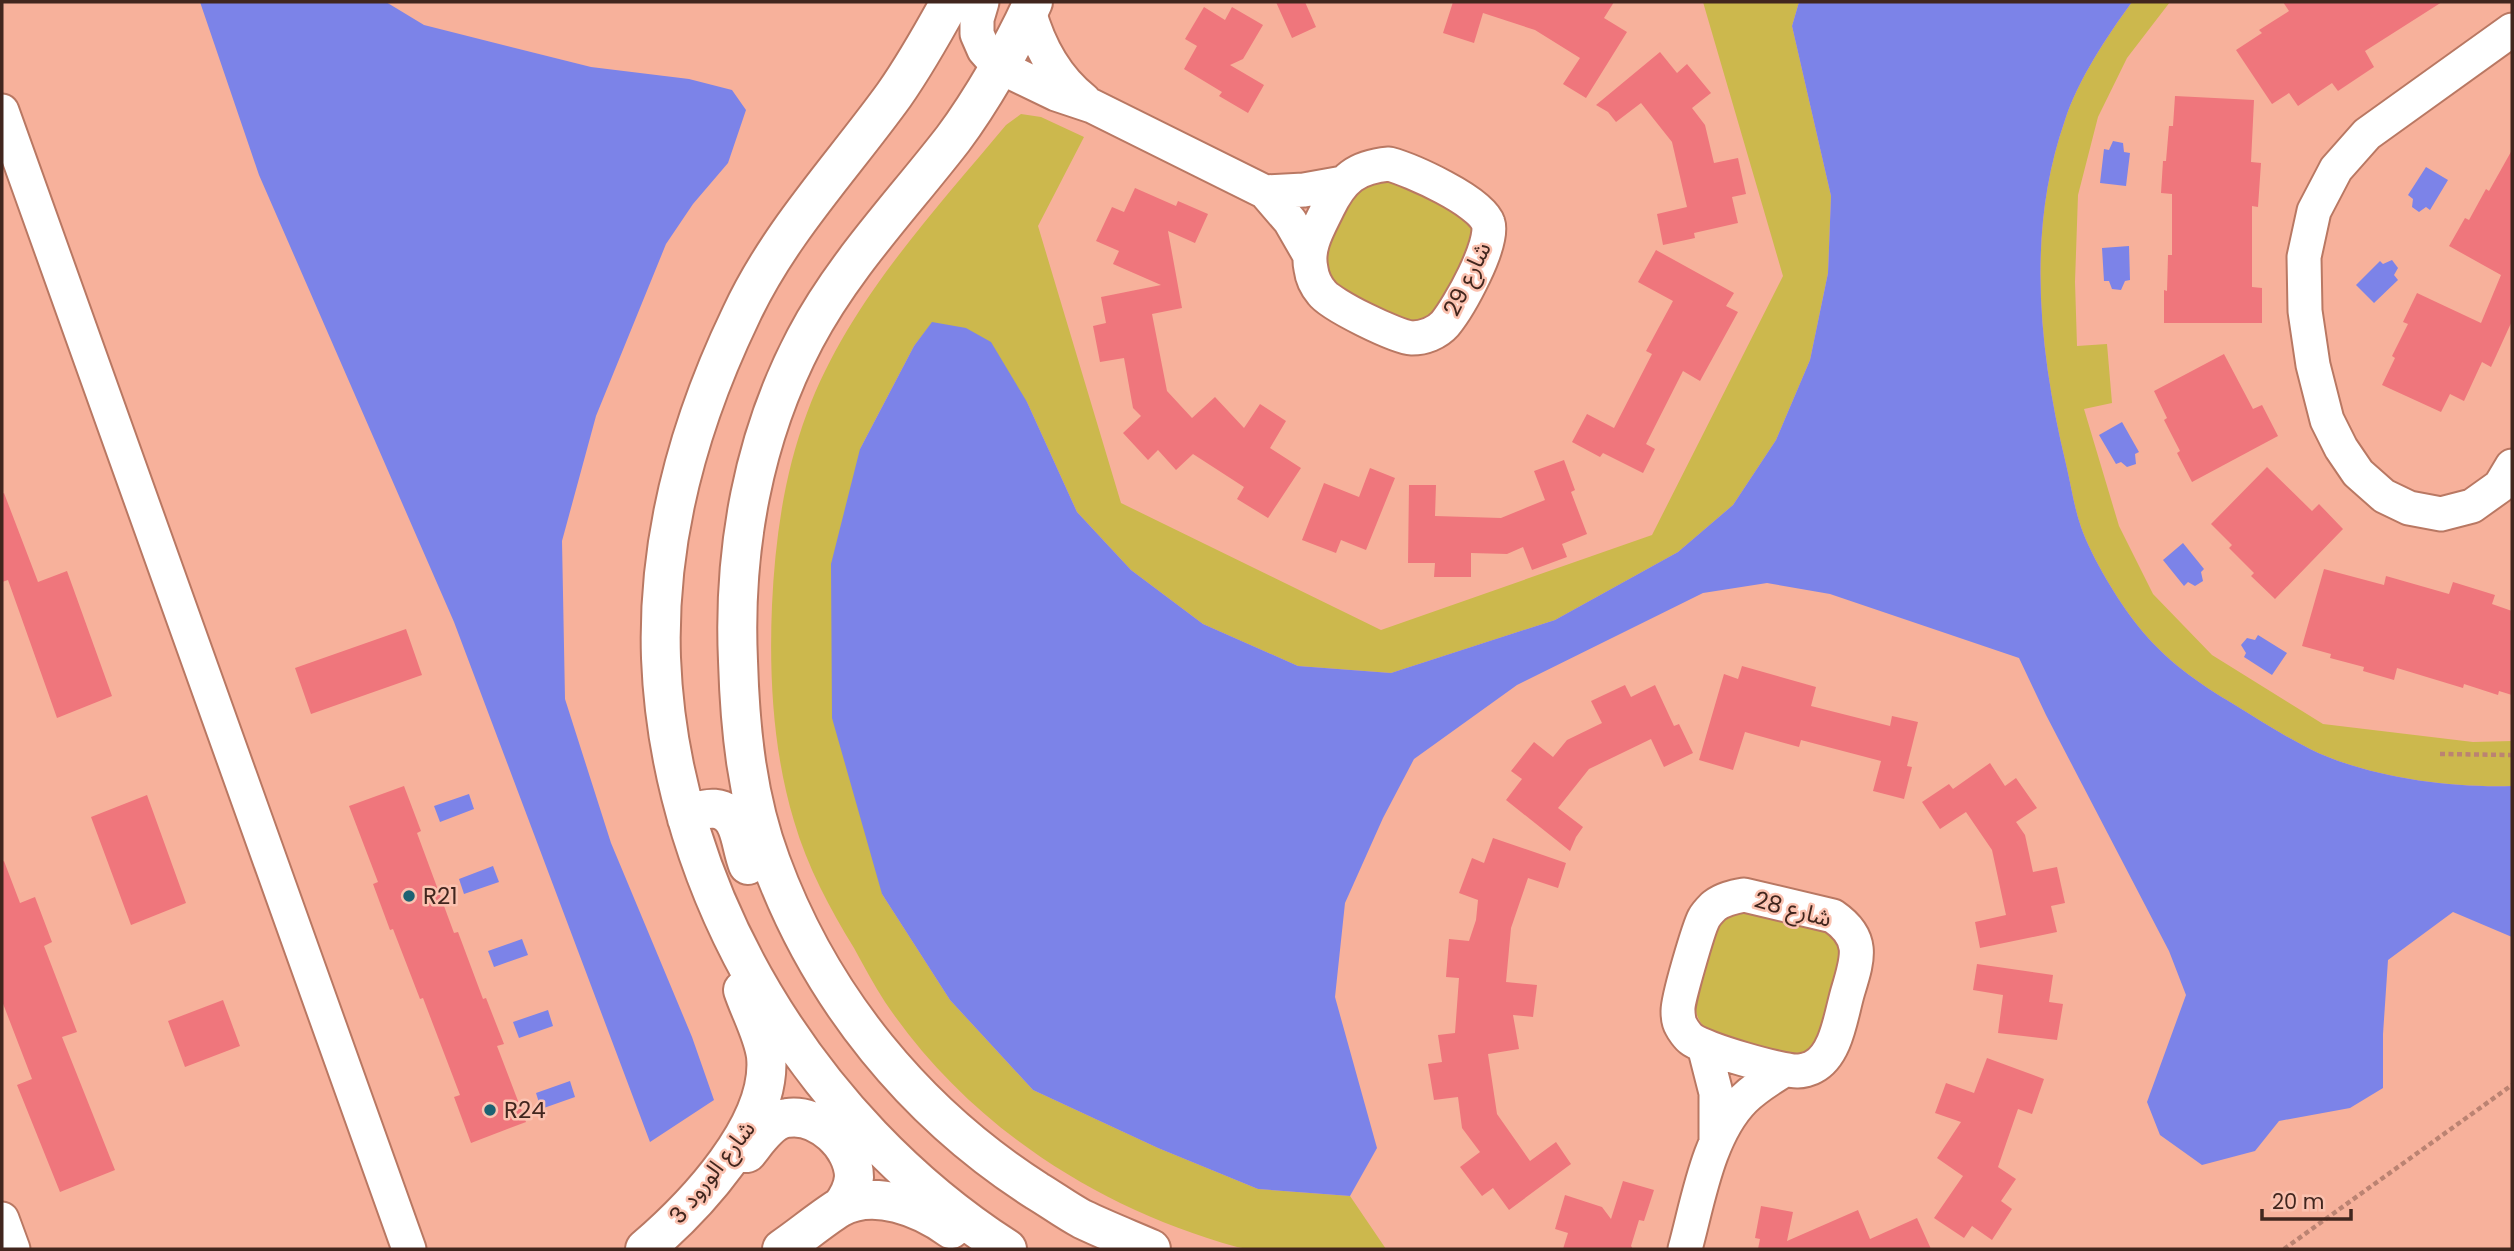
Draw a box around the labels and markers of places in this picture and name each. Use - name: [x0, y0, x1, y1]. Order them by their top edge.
- place label: R21: [423, 880, 458, 912]
- marker: R21: [401, 888, 417, 904]
- place label: R24: [504, 1094, 546, 1126]
- marker: R24: [482, 1102, 498, 1118]

